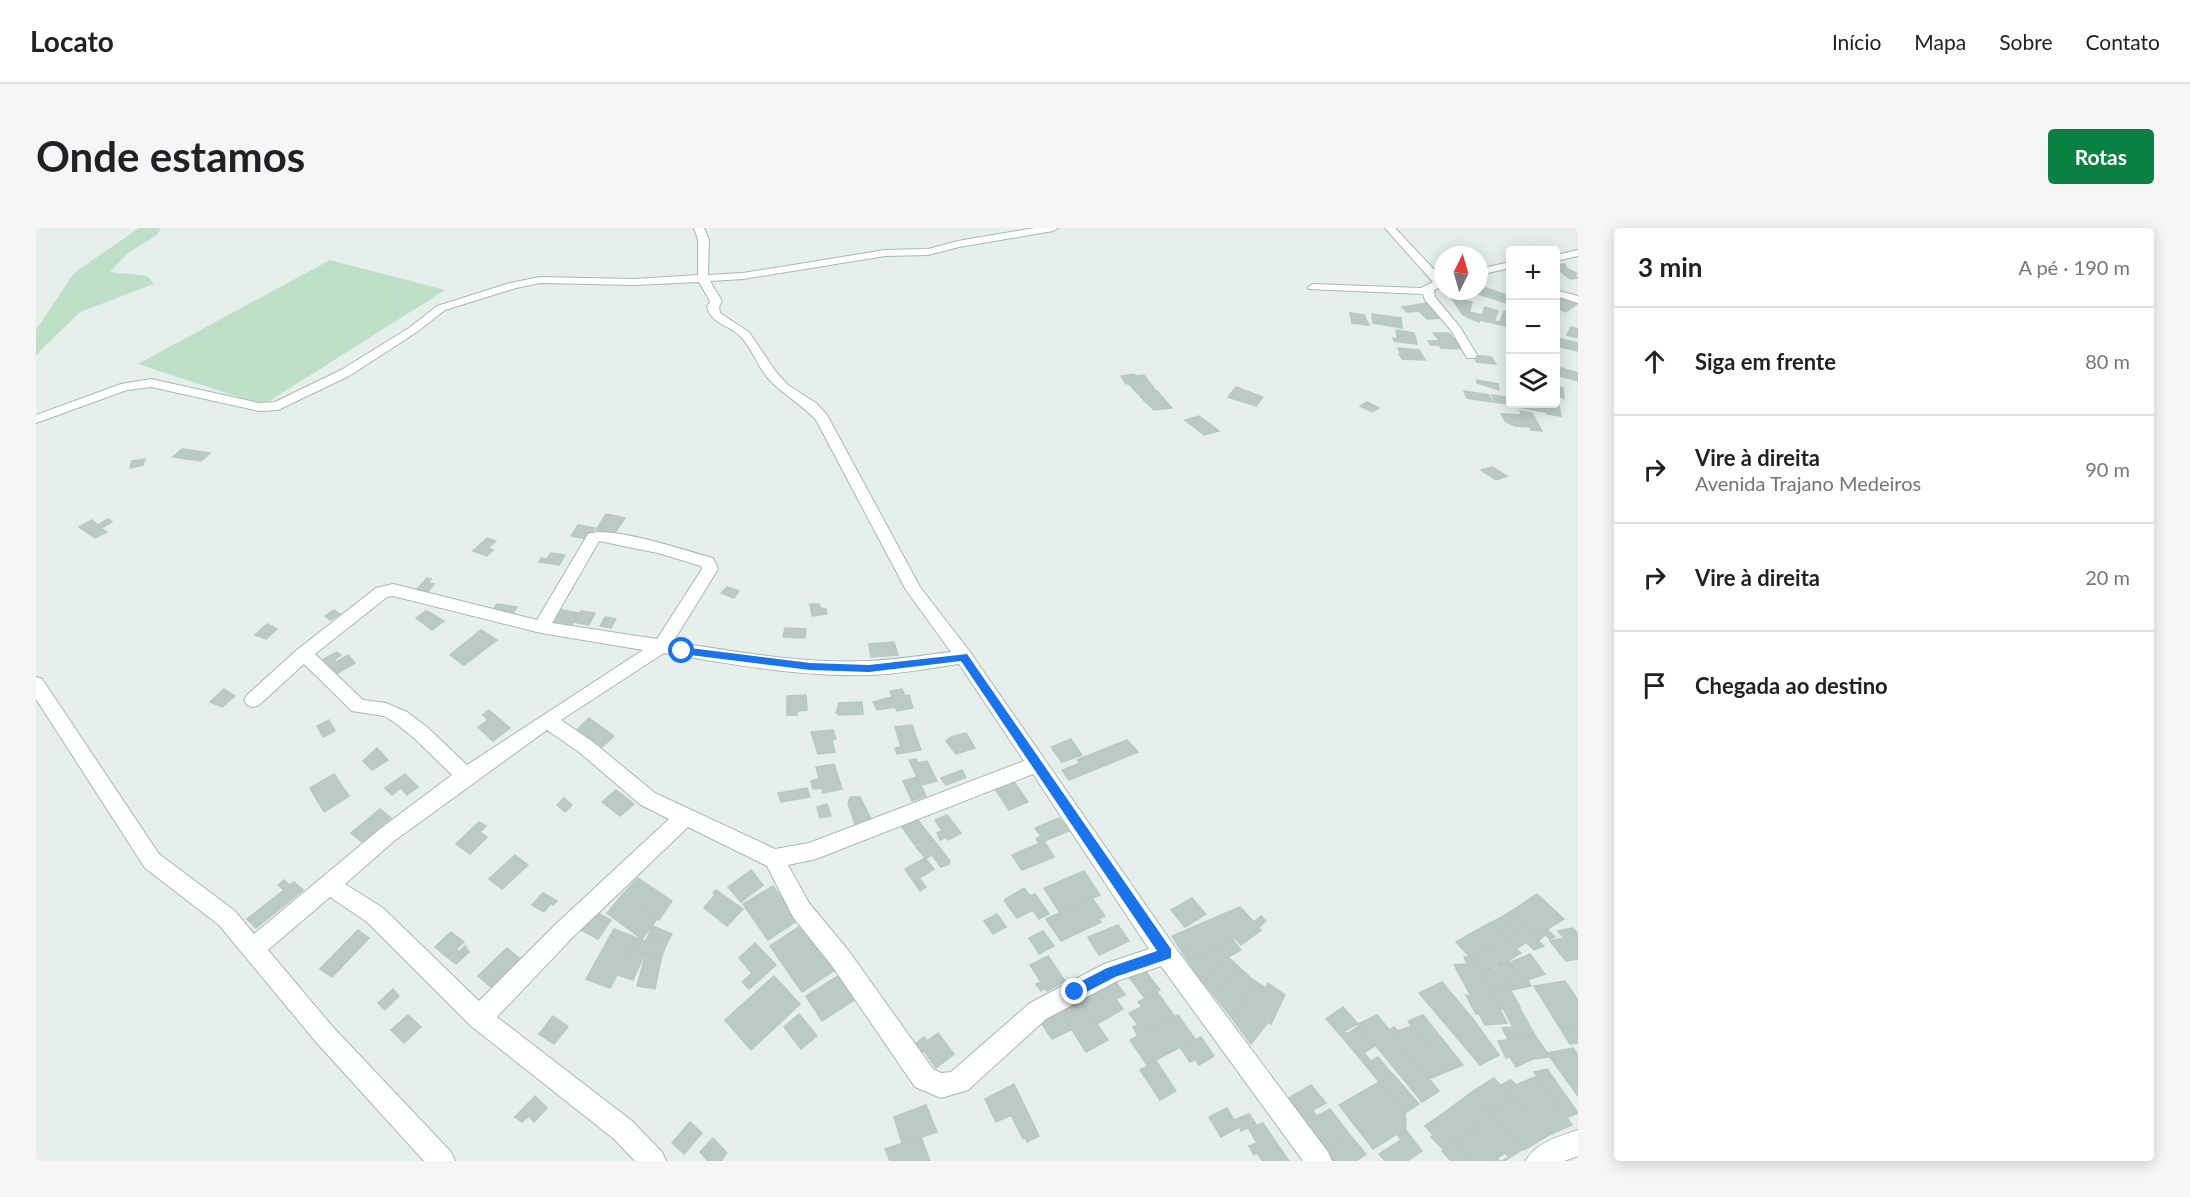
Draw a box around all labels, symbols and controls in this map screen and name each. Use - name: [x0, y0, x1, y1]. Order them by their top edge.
- text: Locato: [30, 24, 114, 58]
- text: Início: [1832, 29, 1881, 54]
- text: Mapa: [1914, 29, 1966, 54]
- text: Sobre: [1999, 29, 2052, 54]
- text: Contato: [2085, 29, 2160, 54]
- button: Rotas: [2048, 129, 2154, 184]
- text: Onde estamos: [36, 131, 305, 181]
- north arrow: [1434, 246, 1488, 300]
- map controls: [1506, 246, 1560, 408]
- button: +: [1506, 246, 1560, 300]
- text: 3 min: [1638, 251, 1702, 283]
- text: A pé · 190 m: [2018, 255, 2130, 279]
- button: −: [1506, 300, 1560, 354]
- icon: ahead: [1638, 345, 1671, 378]
- text: Siga em frente: [1695, 348, 1836, 375]
- text: 80 m: [2085, 349, 2130, 373]
- button: layers: [1506, 354, 1560, 408]
- text: Vire à direita: [1695, 444, 1820, 471]
- icon: right: [1638, 453, 1671, 486]
- text: 90 m: [2085, 457, 2130, 481]
- text: Avenida Trajano Medeiros: [1695, 471, 1921, 495]
- icon: right: [1638, 561, 1671, 594]
- text: Vire à direita: [1695, 564, 1820, 591]
- text: 20 m: [2085, 565, 2130, 589]
- route start: [668, 637, 694, 663]
- icon: arrive: [1638, 669, 1671, 702]
- text: Chegada ao destino: [1695, 672, 1888, 699]
- route end: [1061, 978, 1087, 1004]

